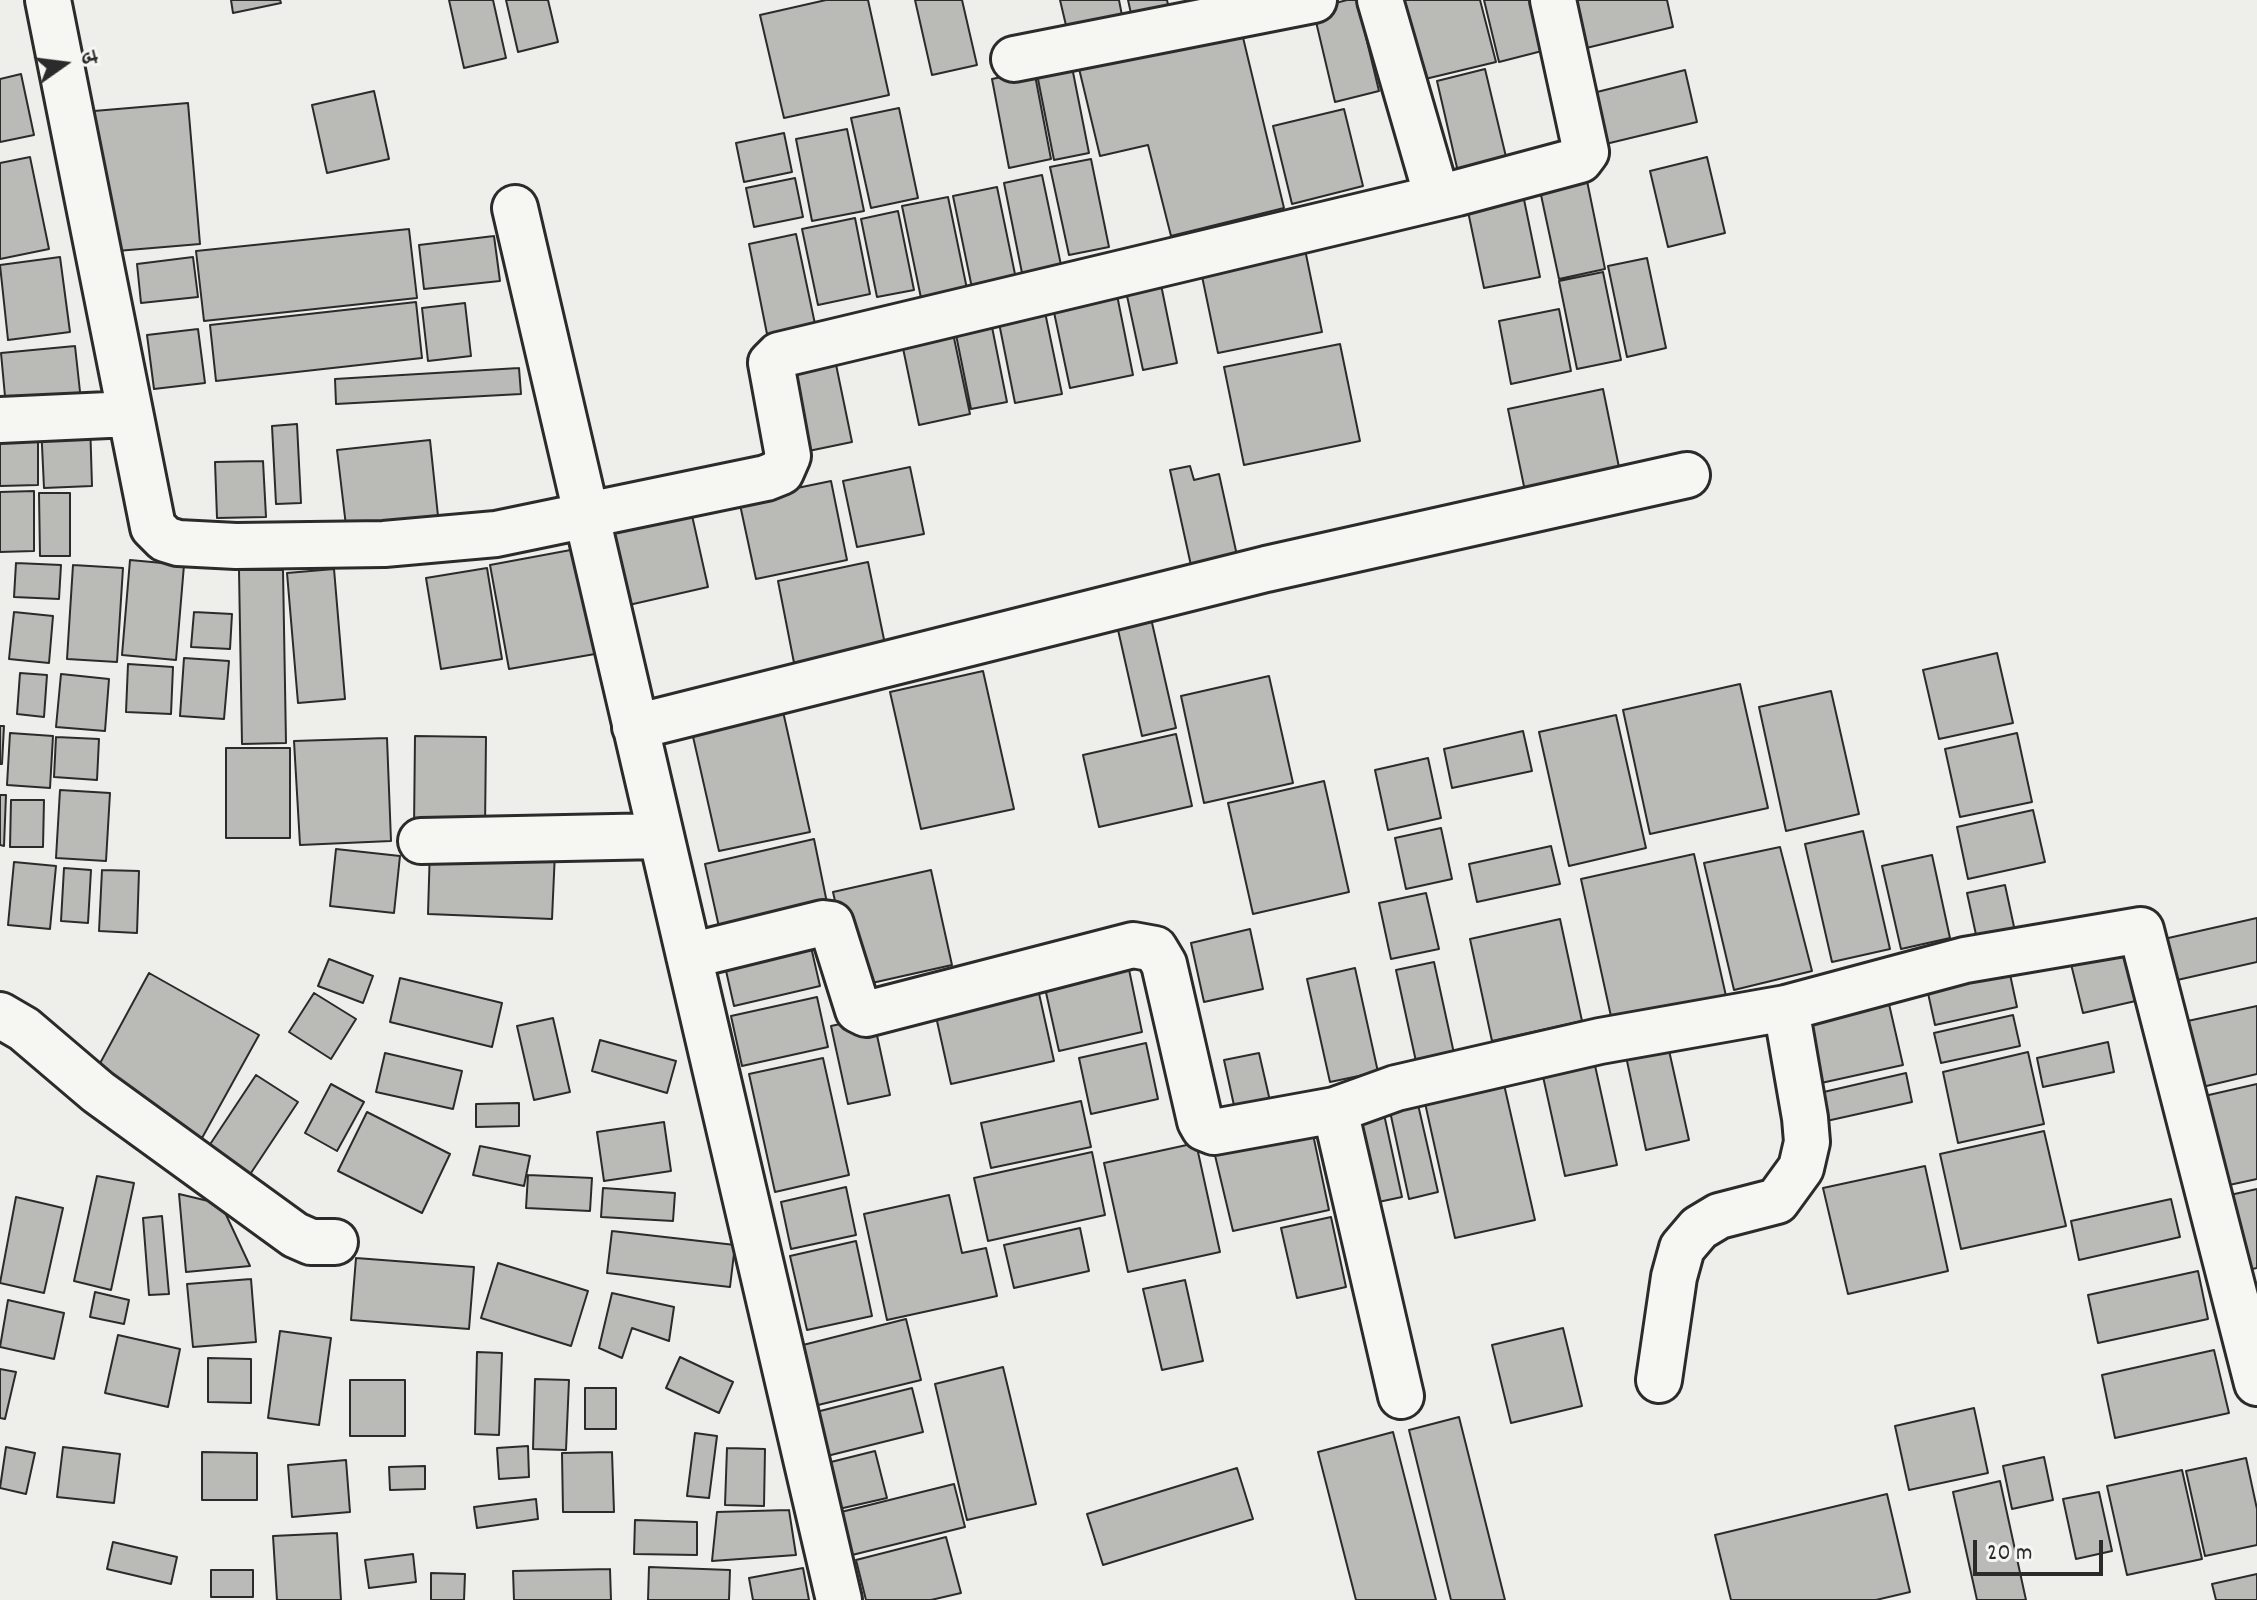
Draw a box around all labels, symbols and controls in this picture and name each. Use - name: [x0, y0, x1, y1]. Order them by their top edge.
- north arrow: [24, 24, 104, 104]
- text: उ: [71, 48, 104, 68]
- scale bar: [1977, 1524, 2107, 1574]
- text: 20 m: [1987, 1537, 2033, 1571]

